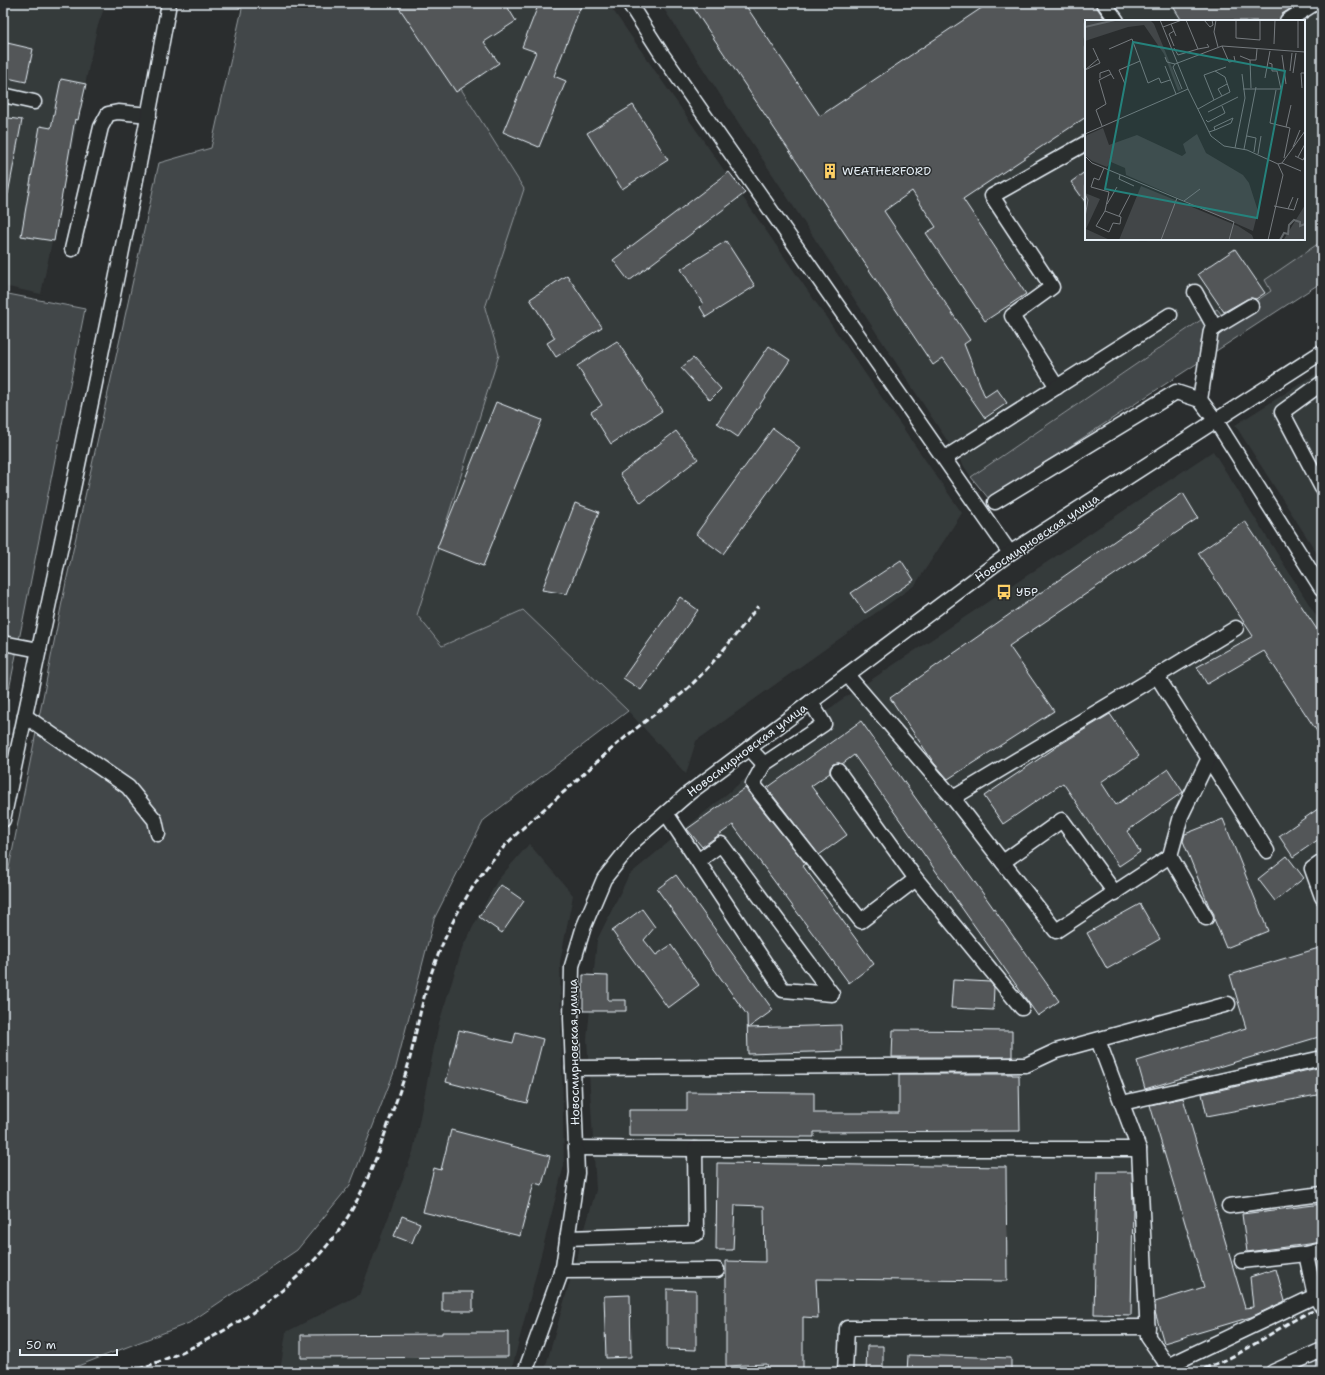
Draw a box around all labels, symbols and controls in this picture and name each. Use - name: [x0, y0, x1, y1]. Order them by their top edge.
- inset map: [1085, 20, 1305, 240]
- building icon: WEATHERFORD: [821, 162, 839, 180]
- place label: WEATHERFORD: [842, 163, 931, 179]
- street label: Новосмирновская улица: [972, 490, 1103, 586]
- bus stop icon: УБР: [995, 583, 1013, 601]
- place label: УБР: [1016, 584, 1038, 600]
- street label: Новосмирновская улица: [684, 699, 811, 800]
- street label: Новосмирновская улица: [565, 978, 583, 1125]
- scale bar: [20, 1331, 117, 1357]
- text: 50 m: [26, 1337, 56, 1353]

